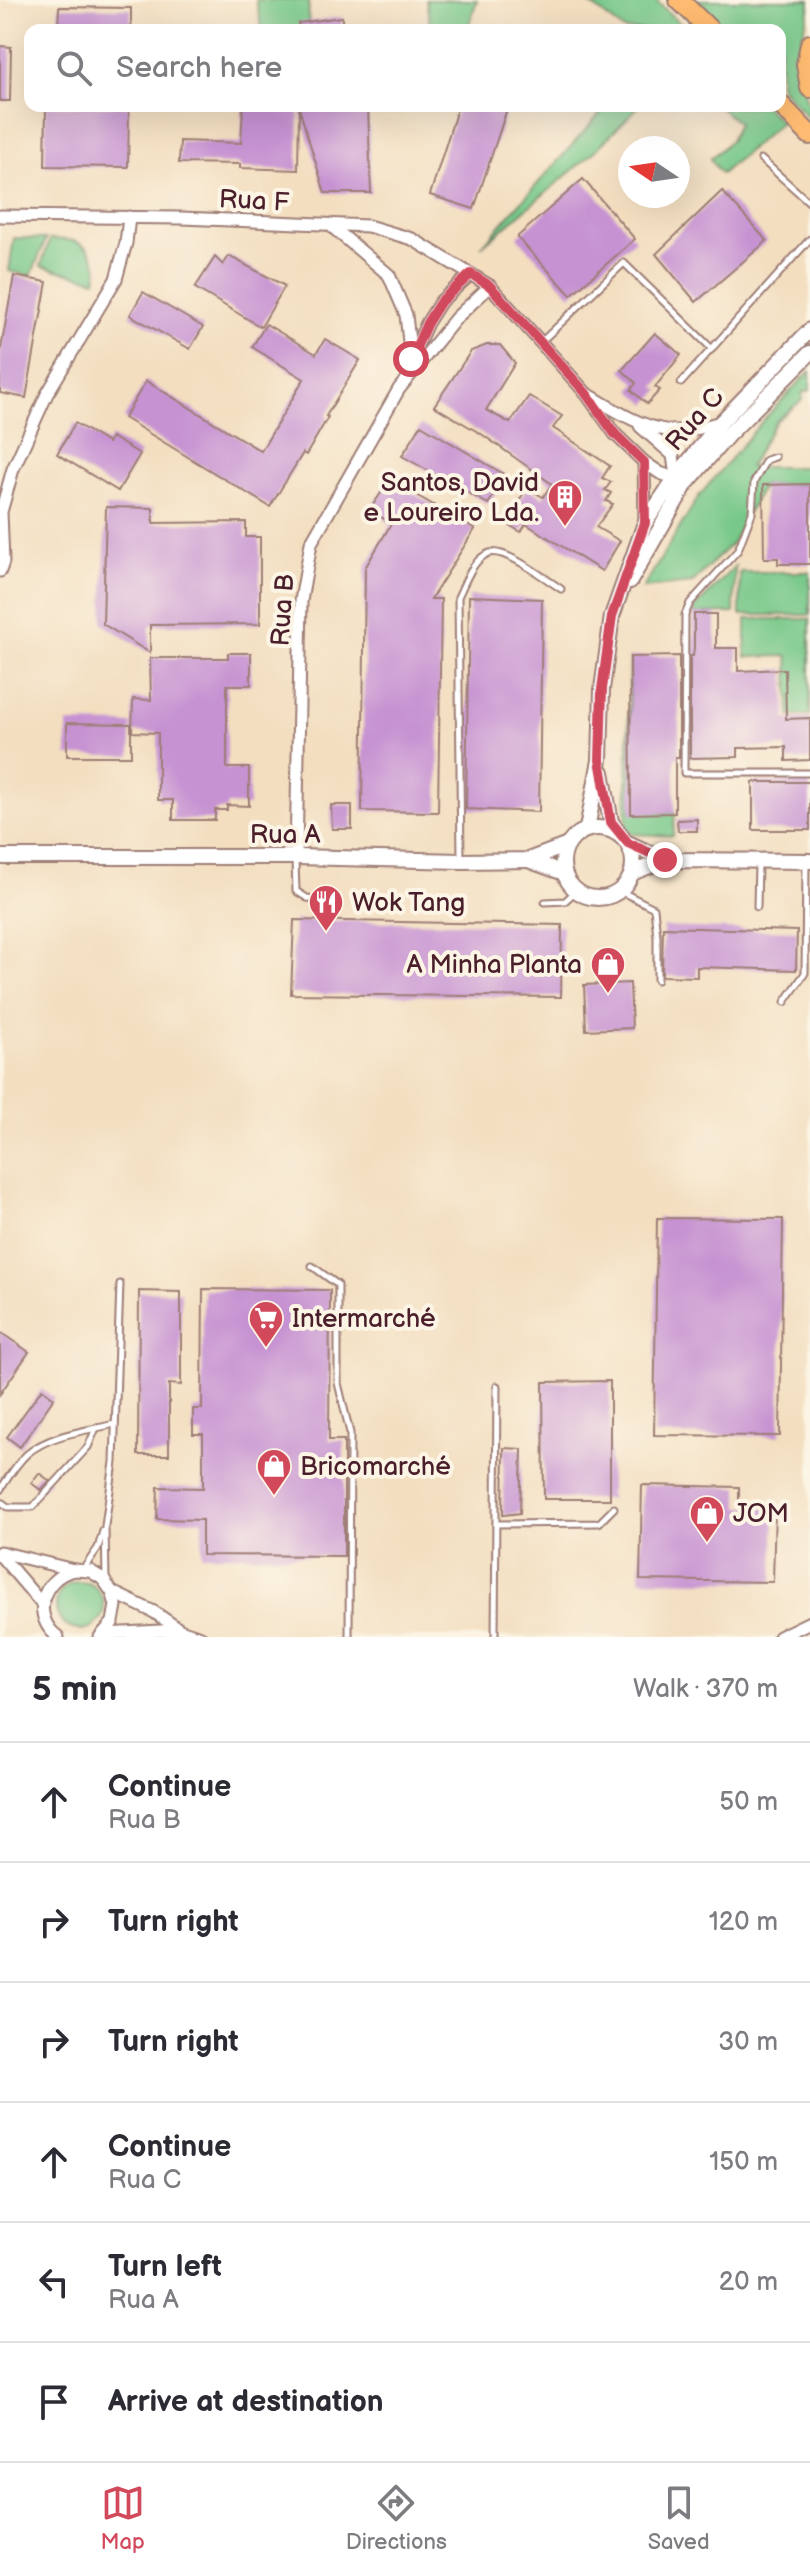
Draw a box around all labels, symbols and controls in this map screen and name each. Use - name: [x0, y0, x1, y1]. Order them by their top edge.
- search box: [24, 24, 786, 112]
- icon: search: [52, 46, 96, 90]
- text: Search here: [116, 50, 282, 86]
- north arrow: [618, 136, 690, 208]
- street label: Rua F: [218, 184, 290, 219]
- route start: [393, 341, 429, 377]
- street label: Rua C: [659, 382, 731, 458]
- place label: Santos, David e Loureiro Lda.: [364, 468, 539, 529]
- building icon: Santos, David e Loureiro Lda.: [546, 478, 584, 528]
- street label: Rua B: [266, 573, 301, 647]
- street label: Rua A: [250, 820, 320, 851]
- route end: [647, 842, 683, 878]
- restaurant icon: Wok Tang: [307, 883, 345, 933]
- place label: Wok Tang: [352, 888, 465, 919]
- shop icon: A Minha Planta: [589, 945, 627, 995]
- place label: A Minha Planta: [407, 950, 582, 981]
- supermarket icon: Intermarché: [247, 1299, 285, 1349]
- place label: Intermarché: [292, 1304, 436, 1335]
- shop icon: Bricomarché: [255, 1447, 293, 1497]
- place label: Bricomarché: [300, 1452, 451, 1483]
- shop icon: JOM: [688, 1494, 726, 1544]
- place label: JOM: [733, 1499, 789, 1530]
- text: 5 min: [32, 1669, 117, 1710]
- text: Walk · 370 m: [633, 1674, 778, 1705]
- text: Continue: [108, 1769, 231, 1805]
- icon: ahead: [32, 1780, 76, 1824]
- text: 50 m: [719, 1787, 778, 1818]
- text: Rua B: [108, 1805, 181, 1836]
- icon: right: [32, 1900, 76, 1944]
- text: Turn right: [108, 1904, 239, 1940]
- text: 120 m: [709, 1907, 778, 1938]
- icon: right: [32, 2020, 76, 2064]
- text: Turn right: [108, 2024, 239, 2060]
- text: 30 m: [718, 2027, 778, 2058]
- text: Continue: [108, 2129, 231, 2165]
- icon: ahead: [32, 2140, 76, 2184]
- text: 150 m: [709, 2147, 778, 2178]
- text: Rua C: [108, 2165, 181, 2196]
- text: Turn left: [108, 2249, 222, 2285]
- icon: left: [32, 2260, 76, 2304]
- text: 20 m: [719, 2267, 778, 2298]
- text: Rua A: [108, 2285, 179, 2316]
- icon: arrive: [32, 2380, 76, 2424]
- text: Arrive at destination: [108, 2384, 384, 2420]
- tab: Map: [100, 2481, 145, 2556]
- tab: Directions: [346, 2481, 447, 2556]
- tab: Saved: [648, 2481, 710, 2556]

